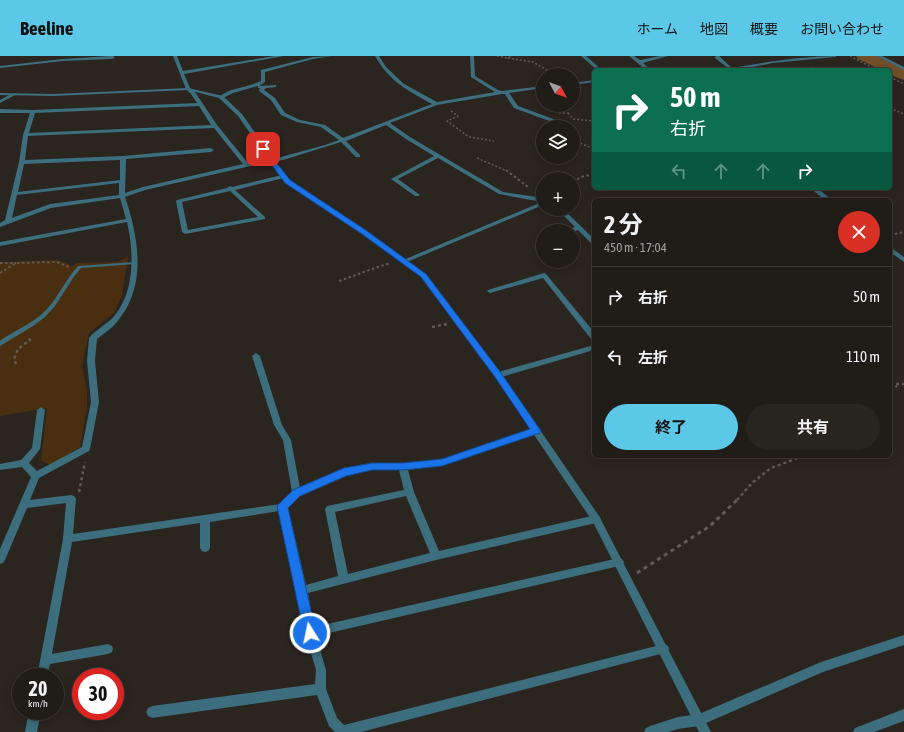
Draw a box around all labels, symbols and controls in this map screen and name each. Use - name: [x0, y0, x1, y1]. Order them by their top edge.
- text: Beeline: [20, 17, 73, 39]
- text: ホーム: [636, 21, 678, 37]
- text: 地図: [700, 21, 728, 37]
- text: 概要: [750, 21, 778, 37]
- text: お問い合わせ: [800, 21, 884, 37]
- north arrow: [536, 68, 580, 112]
- map controls: [536, 68, 580, 268]
- text: 50 m: [670, 81, 720, 113]
- icon: right: [604, 84, 656, 136]
- text: 右折: [670, 118, 706, 139]
- button: layers: [536, 120, 580, 164]
- pin: [246, 132, 280, 166]
- icon: arrive: [252, 138, 274, 160]
- icon: left: [668, 160, 690, 182]
- icon: ahead: [710, 160, 732, 182]
- icon: ahead: [752, 160, 774, 182]
- icon: right: [794, 160, 816, 182]
- button: +: [536, 172, 580, 216]
- text: 2 分: [604, 211, 643, 238]
- button: close: [838, 211, 880, 253]
- button: −: [536, 224, 580, 268]
- text: 450 m · 17:04: [604, 240, 667, 255]
- icon: right: [604, 286, 626, 308]
- text: 50 m: [853, 288, 880, 305]
- text: 右折: [638, 289, 668, 306]
- icon: left: [604, 346, 626, 368]
- text: 110 m: [846, 348, 880, 365]
- text: 左折: [638, 349, 668, 366]
- button: 終了: [604, 404, 738, 450]
- button: 共有: [746, 404, 880, 450]
- position arrow: [289, 612, 331, 654]
- speed limit sign: 30: [72, 668, 124, 720]
- text: 20: [29, 677, 47, 700]
- text: km/h: [28, 698, 48, 709]

